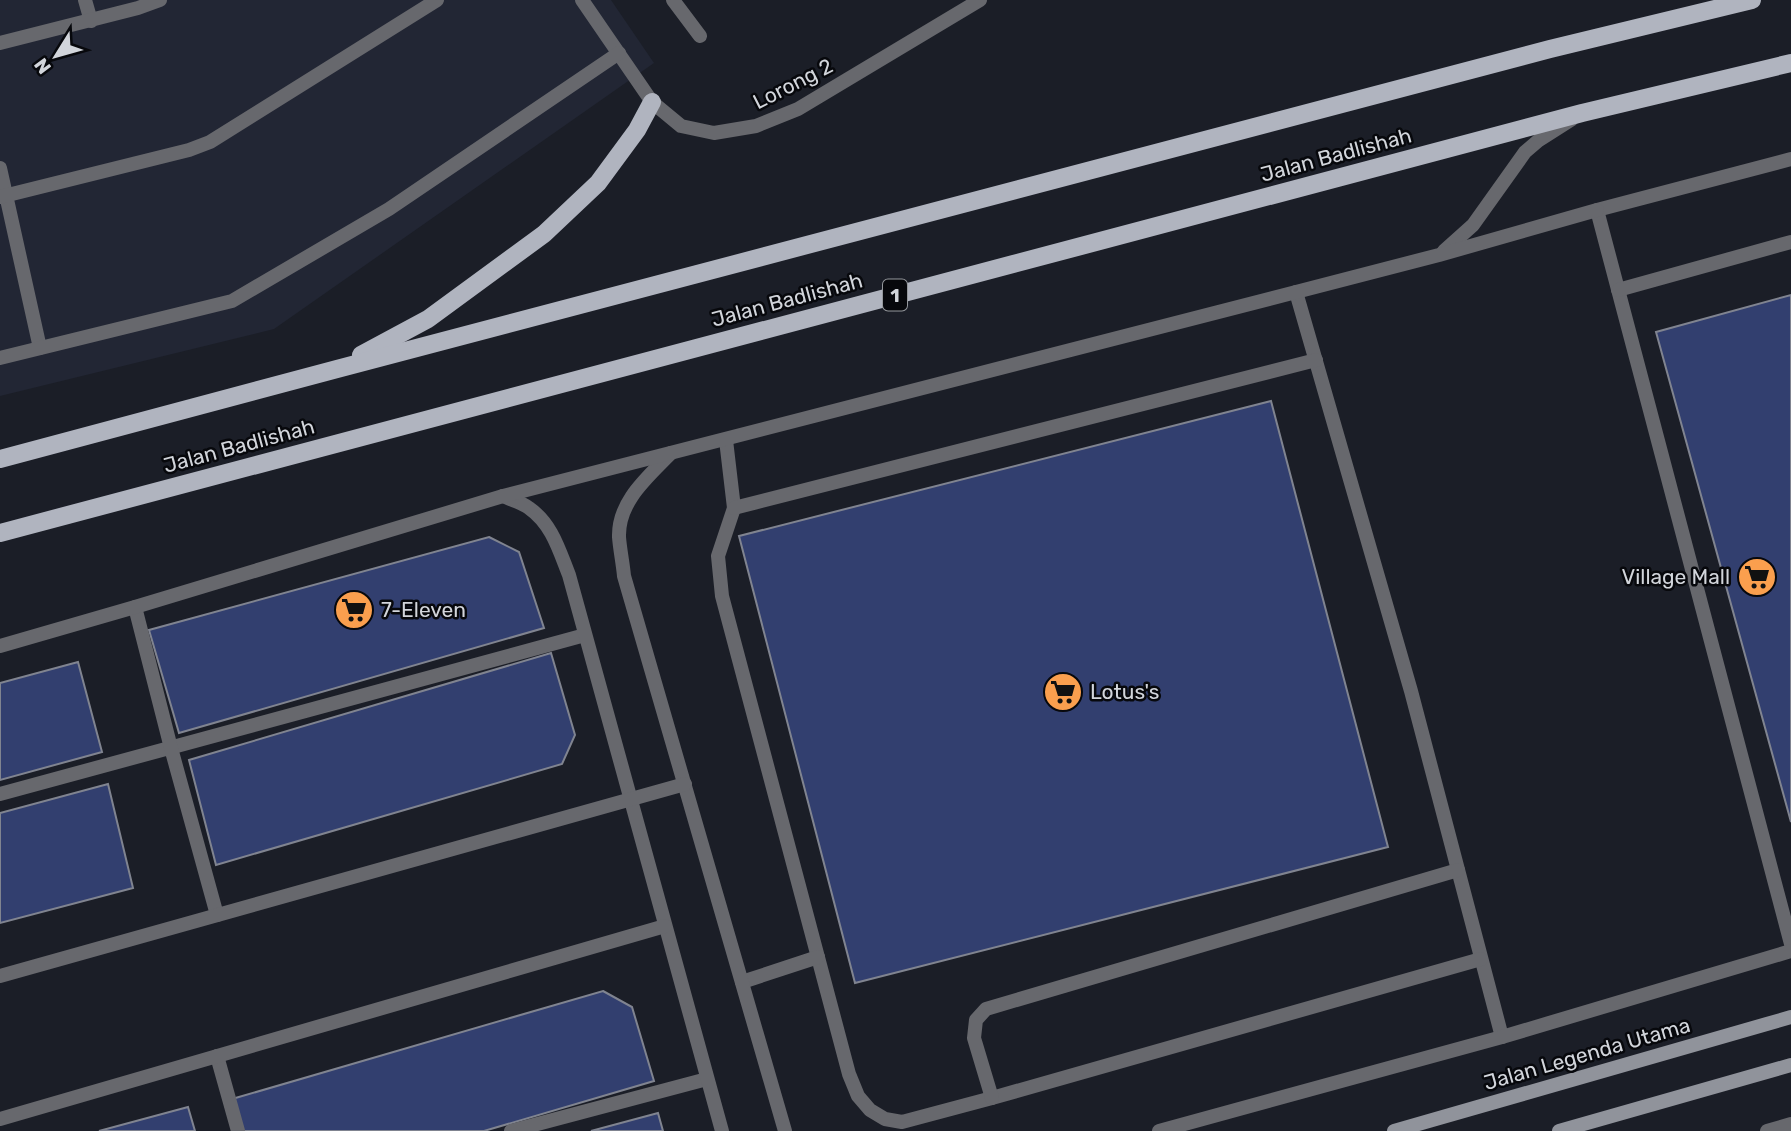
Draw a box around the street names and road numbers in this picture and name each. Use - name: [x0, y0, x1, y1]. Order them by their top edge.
- street label: Lorong 2: [749, 53, 837, 114]
- street label: Jalan Badlishah: [1257, 122, 1414, 187]
- street label: Jalan Badlishah: [708, 267, 865, 332]
- road number: 1: [883, 280, 907, 310]
- street label: Jalan Badlishah: [160, 413, 317, 478]
- street label: Jalan Legenda Utama: [1481, 1012, 1693, 1095]

